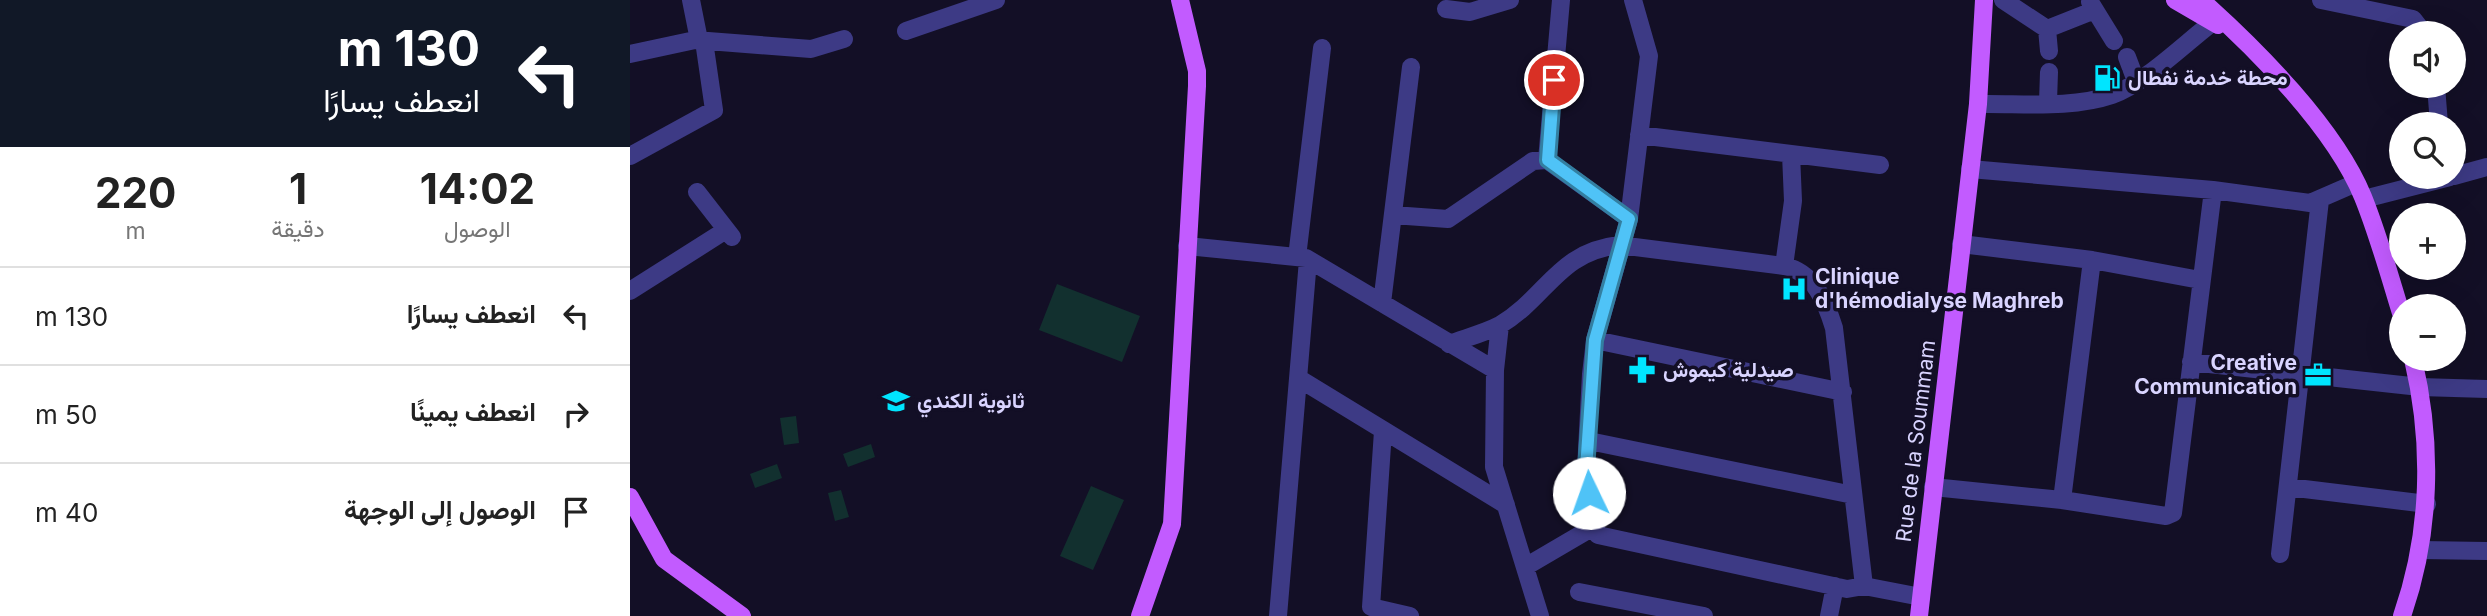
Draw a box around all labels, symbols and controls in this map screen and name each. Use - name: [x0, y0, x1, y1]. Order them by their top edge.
- text: 130 m: [338, 19, 480, 78]
- map controls: [2389, 21, 2466, 371]
- button: sound: [2389, 21, 2466, 98]
- icon: left: [504, 28, 595, 119]
- pin: [1524, 50, 1584, 110]
- icon: arrive: [1535, 61, 1573, 99]
- fuel station icon: محطة خدمة نفطال: [2092, 63, 2122, 93]
- place label: محطة خدمة نفطال: [2128, 65, 2288, 91]
- text: انعطف يسارًا: [323, 81, 480, 120]
- button: search: [2389, 112, 2466, 189]
- text: 1: [289, 163, 307, 214]
- text: 14:02: [420, 163, 535, 214]
- text: 220: [95, 167, 176, 218]
- button: +: [2389, 203, 2466, 280]
- text: دقيقة: [271, 215, 325, 243]
- text: الوصول: [444, 215, 510, 243]
- text: m: [126, 217, 146, 245]
- place label: Clinique d'hémodialyse Maghreb: [1815, 264, 2064, 313]
- hospital icon: Clinique d'hémodialyse Maghreb: [1779, 274, 1809, 304]
- button: −: [2389, 294, 2466, 371]
- icon: left: [557, 297, 595, 335]
- text: انعطف يسارًا: [407, 298, 536, 329]
- text: 130 m: [35, 301, 108, 332]
- street label: Rue de la Soummam: [1891, 339, 1940, 543]
- place label: Creative Communication: [2134, 350, 2297, 399]
- pharmacy icon: صيدلية كيموش: [1627, 355, 1657, 385]
- place label: صيدلية كيموش: [1663, 357, 1794, 383]
- office icon: Creative Communication: [2303, 360, 2333, 390]
- school or university icon: ثانوية الكندي: [881, 386, 911, 416]
- place label: ثانوية الكندي: [917, 388, 1025, 418]
- icon: right: [557, 395, 595, 433]
- text: انعطف يمينًا: [410, 396, 536, 427]
- text: 50 m: [35, 399, 97, 430]
- position arrow: [1552, 456, 1626, 530]
- icon: arrive: [557, 493, 595, 531]
- text: الوصول إلى الوجهة: [344, 494, 536, 525]
- text: 40 m: [35, 497, 98, 528]

